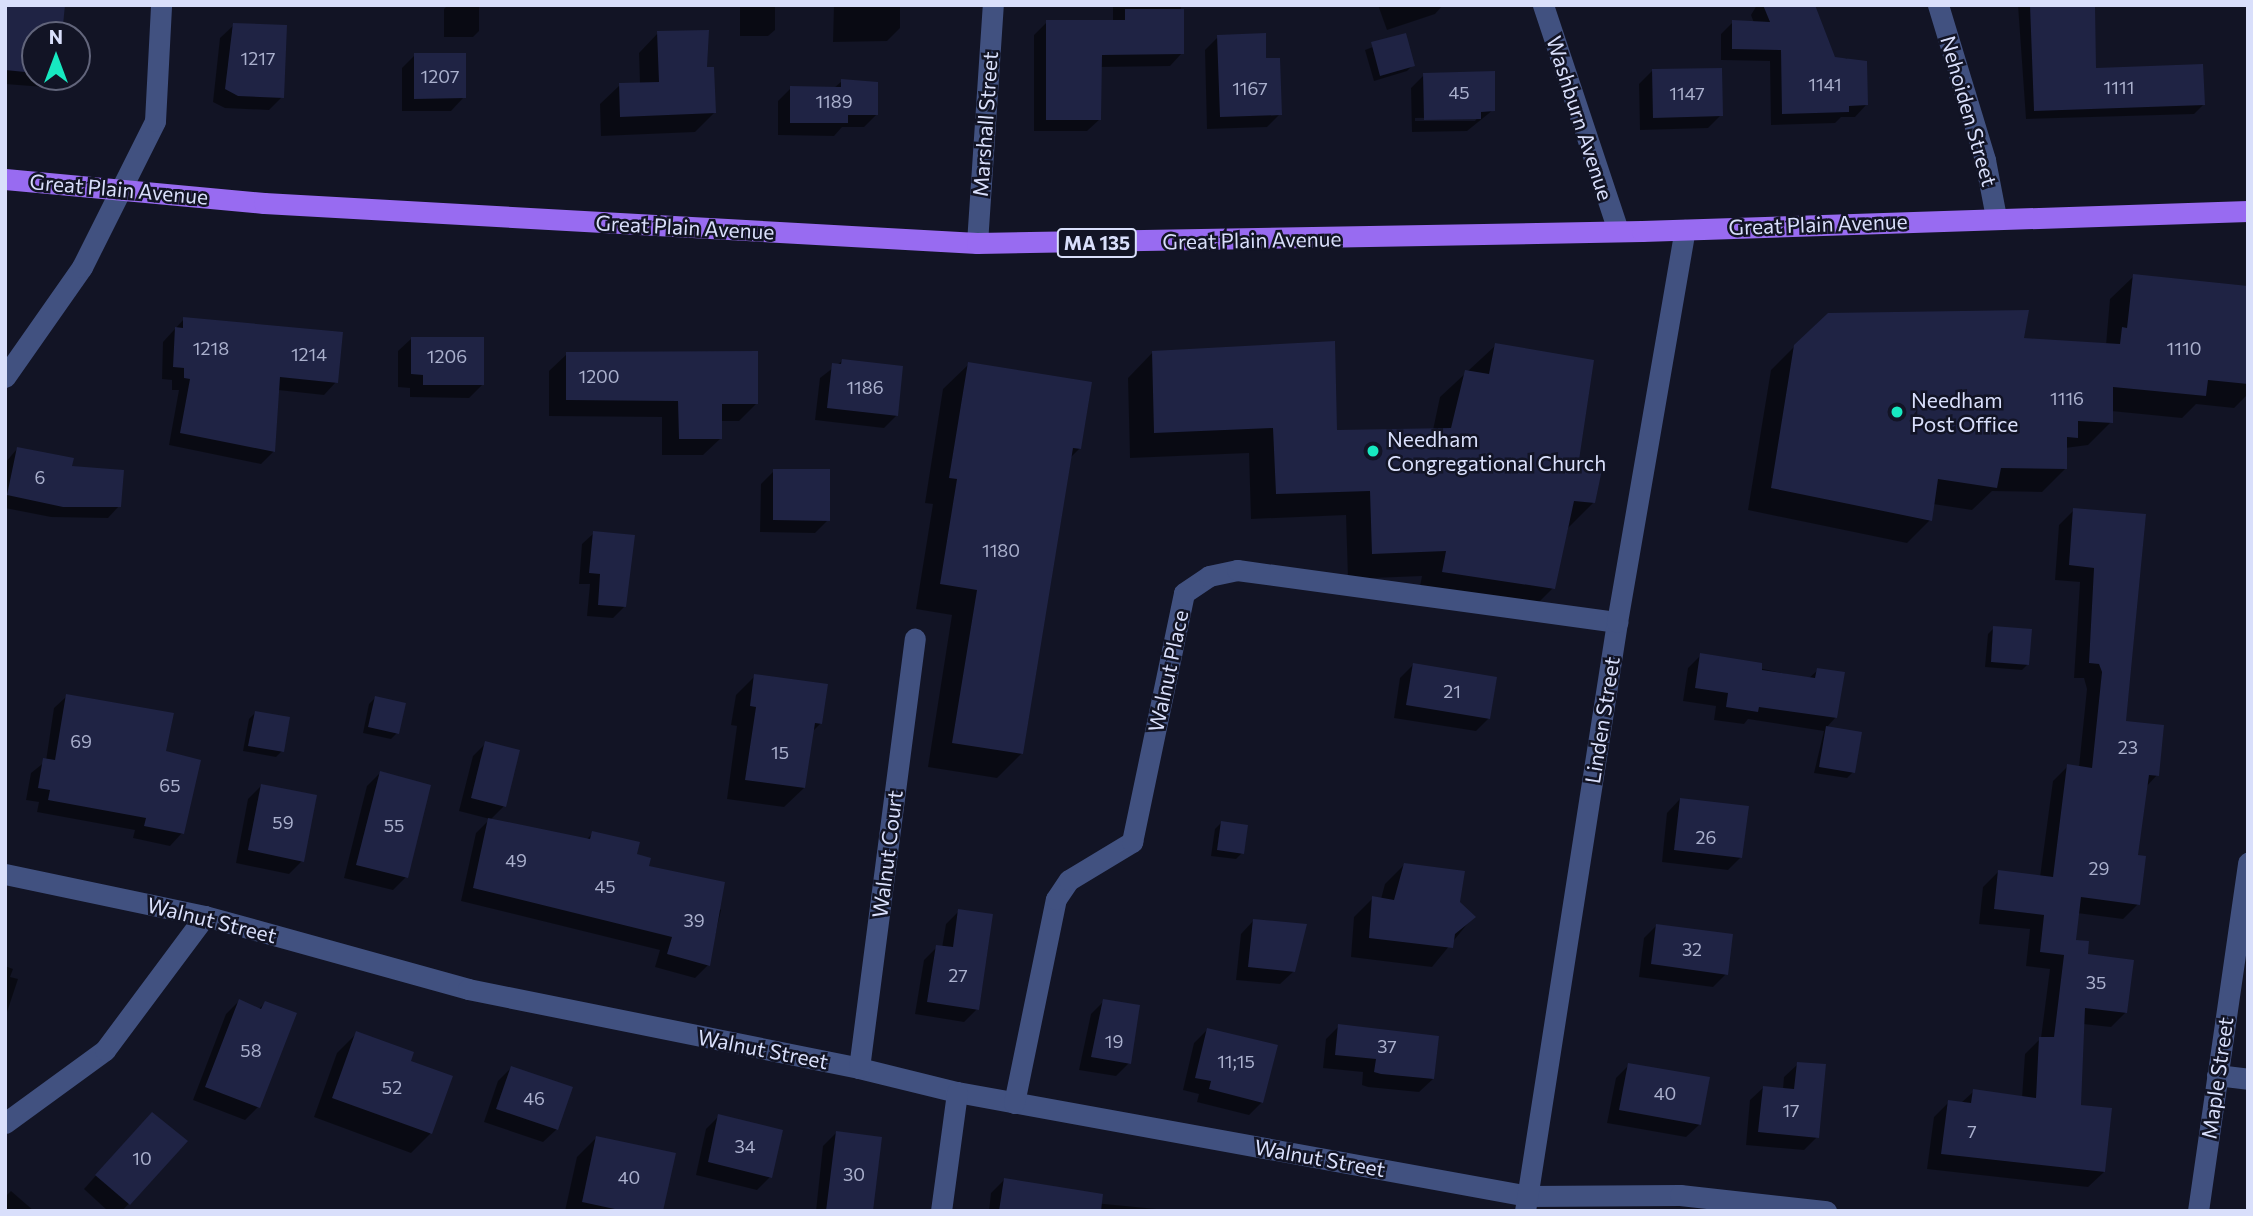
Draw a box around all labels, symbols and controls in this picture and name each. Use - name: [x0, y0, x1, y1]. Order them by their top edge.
- north arrow: [21, 21, 91, 91]
- text: N: [49, 25, 63, 48]
- street label: Washburn Avenue: [1542, 33, 1618, 203]
- street label: Nehoiden Street: [1935, 33, 2003, 189]
- house number: 1217: [241, 47, 275, 69]
- street label: Marshall Street: [967, 51, 1003, 197]
- house number: 1207: [421, 65, 459, 87]
- house number: 1141: [1808, 73, 1842, 95]
- house number: 1111: [2104, 76, 2134, 98]
- house number: 1167: [1232, 77, 1268, 99]
- house number: 45: [1448, 81, 1470, 103]
- house number: 1147: [1669, 82, 1705, 104]
- house number: 1189: [815, 90, 853, 112]
- street label: Great Plain Avenue: [29, 169, 209, 209]
- street label: Great Plain Avenue: [1728, 208, 1908, 240]
- street label: Great Plain Avenue: [595, 210, 775, 244]
- street label: Great Plain Avenue: [1162, 226, 1342, 254]
- road number: MA 135: [1057, 228, 1137, 258]
- house number: 1218: [193, 337, 229, 359]
- house number: 1110: [2167, 337, 2201, 359]
- house number: 1214: [291, 343, 327, 365]
- house number: 1206: [427, 345, 467, 367]
- house number: 1200: [578, 365, 620, 387]
- house number: 1186: [846, 376, 884, 398]
- place label: Needham Post Office: [1911, 387, 2018, 437]
- house number: 1116: [2050, 387, 2084, 409]
- marker: Needham Post Office: [1889, 404, 1905, 420]
- place label: Needham Congregational Church: [1387, 426, 1606, 476]
- marker: Needham Congregational Church: [1365, 443, 1381, 459]
- house number: 6: [35, 466, 45, 488]
- house number: 1180: [982, 539, 1020, 561]
- street label: Walnut Place: [1143, 608, 1193, 734]
- street label: Linden Street: [1580, 655, 1624, 785]
- house number: 21: [1443, 680, 1461, 702]
- house number: 69: [70, 730, 92, 752]
- house number: 23: [2118, 736, 2138, 758]
- house number: 15: [771, 741, 789, 763]
- house number: 65: [159, 774, 181, 796]
- street label: Walnut Court: [867, 789, 907, 919]
- house number: 59: [272, 811, 294, 833]
- house number: 55: [384, 814, 404, 836]
- house number: 26: [1696, 826, 1716, 848]
- house number: 49: [505, 849, 527, 871]
- house number: 29: [2089, 857, 2109, 879]
- house number: 45: [594, 875, 616, 897]
- street label: Walnut Street: [145, 892, 279, 948]
- house number: 39: [683, 909, 705, 931]
- house number: 32: [1682, 938, 1702, 960]
- house number: 27: [948, 964, 968, 986]
- house number: 35: [2086, 971, 2106, 993]
- street label: Maple Street: [2196, 1015, 2238, 1141]
- street label: Walnut Street: [696, 1024, 830, 1074]
- house number: 19: [1105, 1030, 1123, 1052]
- house number: 37: [1377, 1035, 1397, 1057]
- house number: 58: [240, 1039, 262, 1061]
- house number: 11;15: [1217, 1050, 1255, 1072]
- house number: 52: [382, 1076, 402, 1098]
- house number: 40: [1654, 1082, 1676, 1104]
- house number: 46: [523, 1087, 545, 1109]
- house number: 17: [1782, 1099, 1800, 1121]
- house number: 7: [1967, 1120, 1977, 1142]
- street label: Walnut Street: [1253, 1134, 1387, 1182]
- house number: 34: [734, 1135, 756, 1157]
- house number: 10: [132, 1147, 152, 1169]
- house number: 30: [843, 1163, 865, 1185]
- house number: 40: [618, 1166, 640, 1188]

